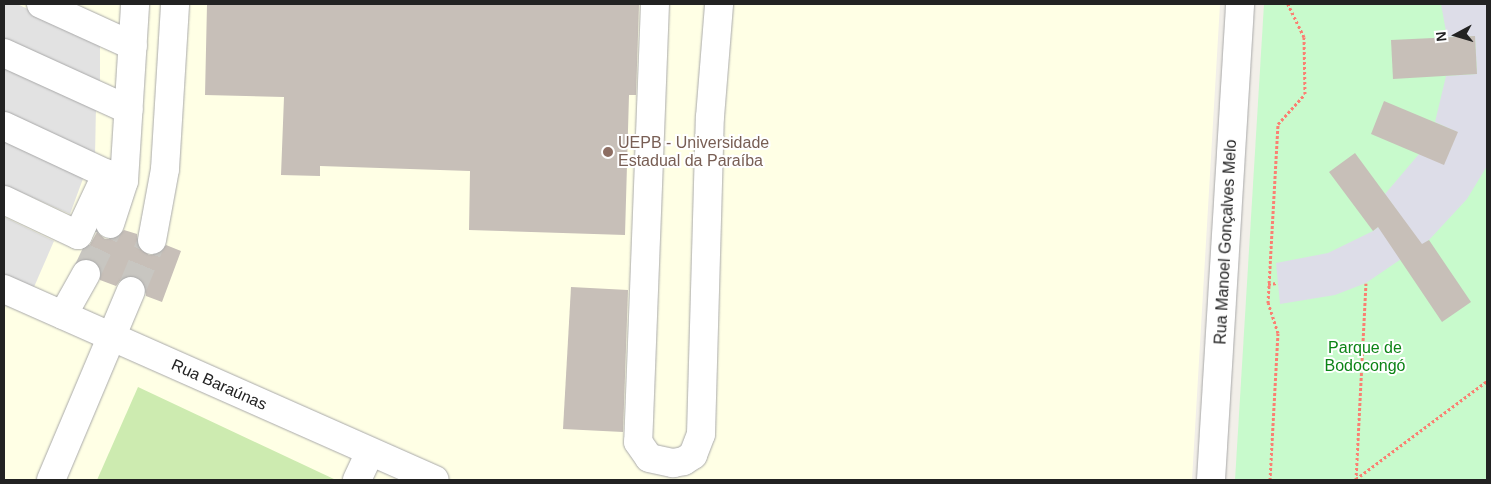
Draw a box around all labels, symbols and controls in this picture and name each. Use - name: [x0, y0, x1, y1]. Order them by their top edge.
- north arrow: [1431, 10, 1481, 60]
- text: N: [1433, 31, 1450, 42]
- place label: UEPB - Universidade Estadual da Paraíba: [618, 133, 769, 171]
- street label: Rua Manoel Gonçalves Melo: [1211, 139, 1241, 345]
- marker: UEPB - Universidade Estadual da Paraíba: [602, 146, 614, 158]
- park label: Parque de Bodocongó: [1325, 338, 1405, 376]
- street label: Rua Baraúnas: [168, 355, 270, 415]

